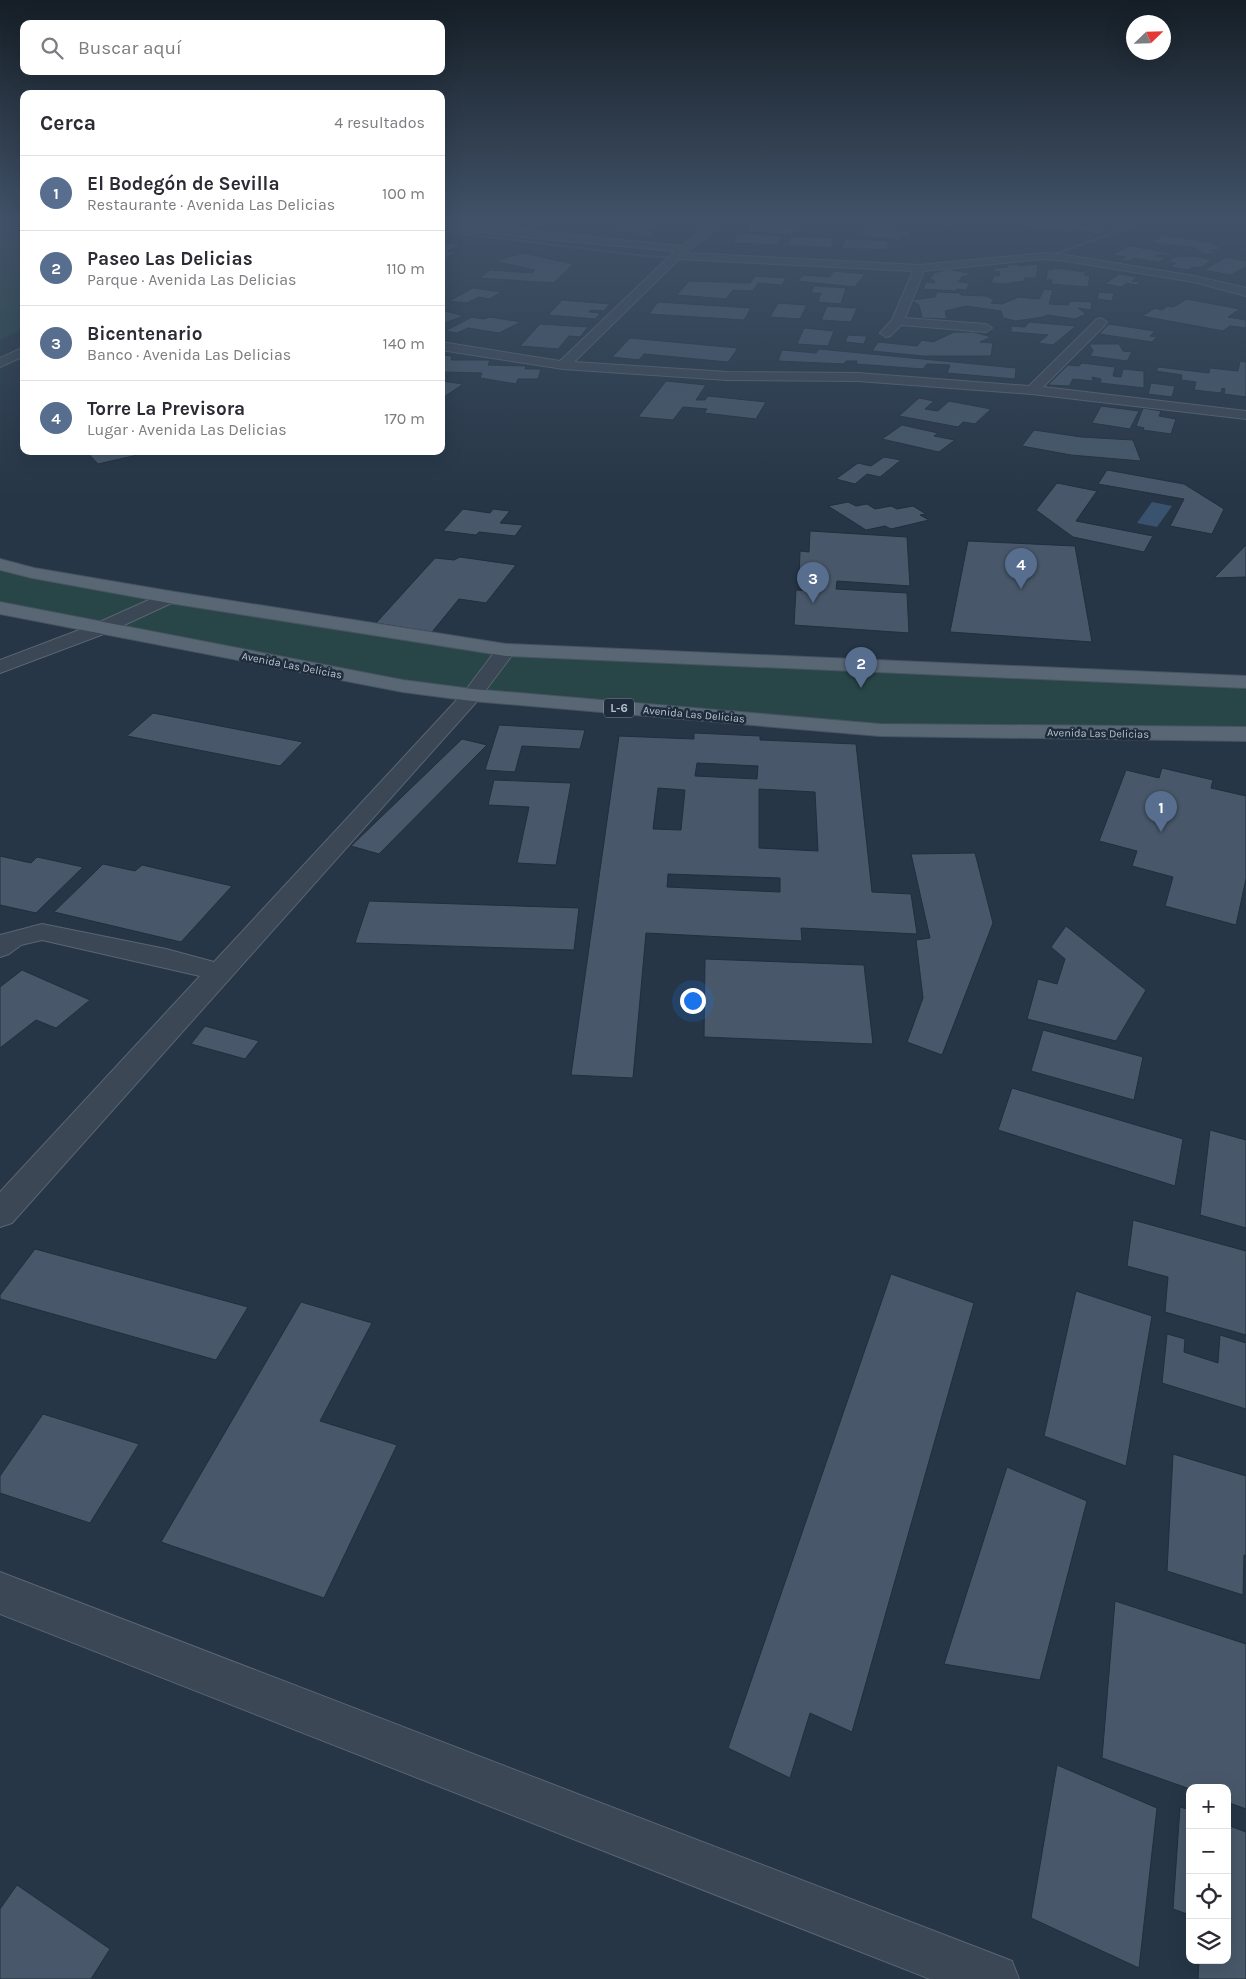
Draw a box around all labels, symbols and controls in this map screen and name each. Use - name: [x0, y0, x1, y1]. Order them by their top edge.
- north arrow: [1126, 15, 1171, 60]
- search box: [20, 20, 445, 75]
- icon: search: [38, 34, 66, 62]
- text: Buscar aquí: [78, 37, 182, 59]
- text: Cerca: [40, 111, 96, 135]
- text: 4 resultados: [334, 113, 425, 132]
- text: El Bodegón de Sevilla: [87, 173, 280, 195]
- text: 1: [53, 184, 59, 203]
- text: 100 m: [382, 184, 425, 203]
- text: Restaurante · Avenida Las Delicias: [87, 195, 335, 214]
- text: Paseo Las Delicias: [87, 248, 253, 270]
- text: 2: [51, 259, 61, 278]
- text: 110 m: [386, 259, 425, 278]
- text: Parque · Avenida Las Delicias: [87, 270, 297, 289]
- text: Bicentenario: [87, 323, 202, 345]
- text: 3: [51, 334, 61, 353]
- text: 140 m: [383, 334, 425, 353]
- text: Banco · Avenida Las Delicias: [87, 345, 291, 364]
- text: Torre La Previsora: [87, 398, 245, 420]
- text: 4: [51, 409, 61, 428]
- text: 170 m: [384, 409, 425, 428]
- text: Lugar · Avenida Las Delicias: [87, 420, 287, 439]
- pin: 4: [1005, 548, 1037, 589]
- pin: 3: [797, 562, 829, 603]
- pin: 2: [845, 647, 877, 688]
- street label: Avenida Las Delicias: [241, 649, 343, 682]
- road number: L-6: [604, 698, 634, 718]
- street label: Avenida Las Delicias: [643, 704, 746, 725]
- street label: Avenida Las Delicias: [1047, 726, 1149, 741]
- pin: 1: [1145, 791, 1177, 832]
- your location: [680, 988, 706, 1014]
- map controls: [1186, 1784, 1231, 1964]
- button: +: [1186, 1784, 1231, 1829]
- button: −: [1186, 1829, 1231, 1874]
- button: locate: [1186, 1874, 1231, 1919]
- button: layers: [1186, 1919, 1231, 1964]

